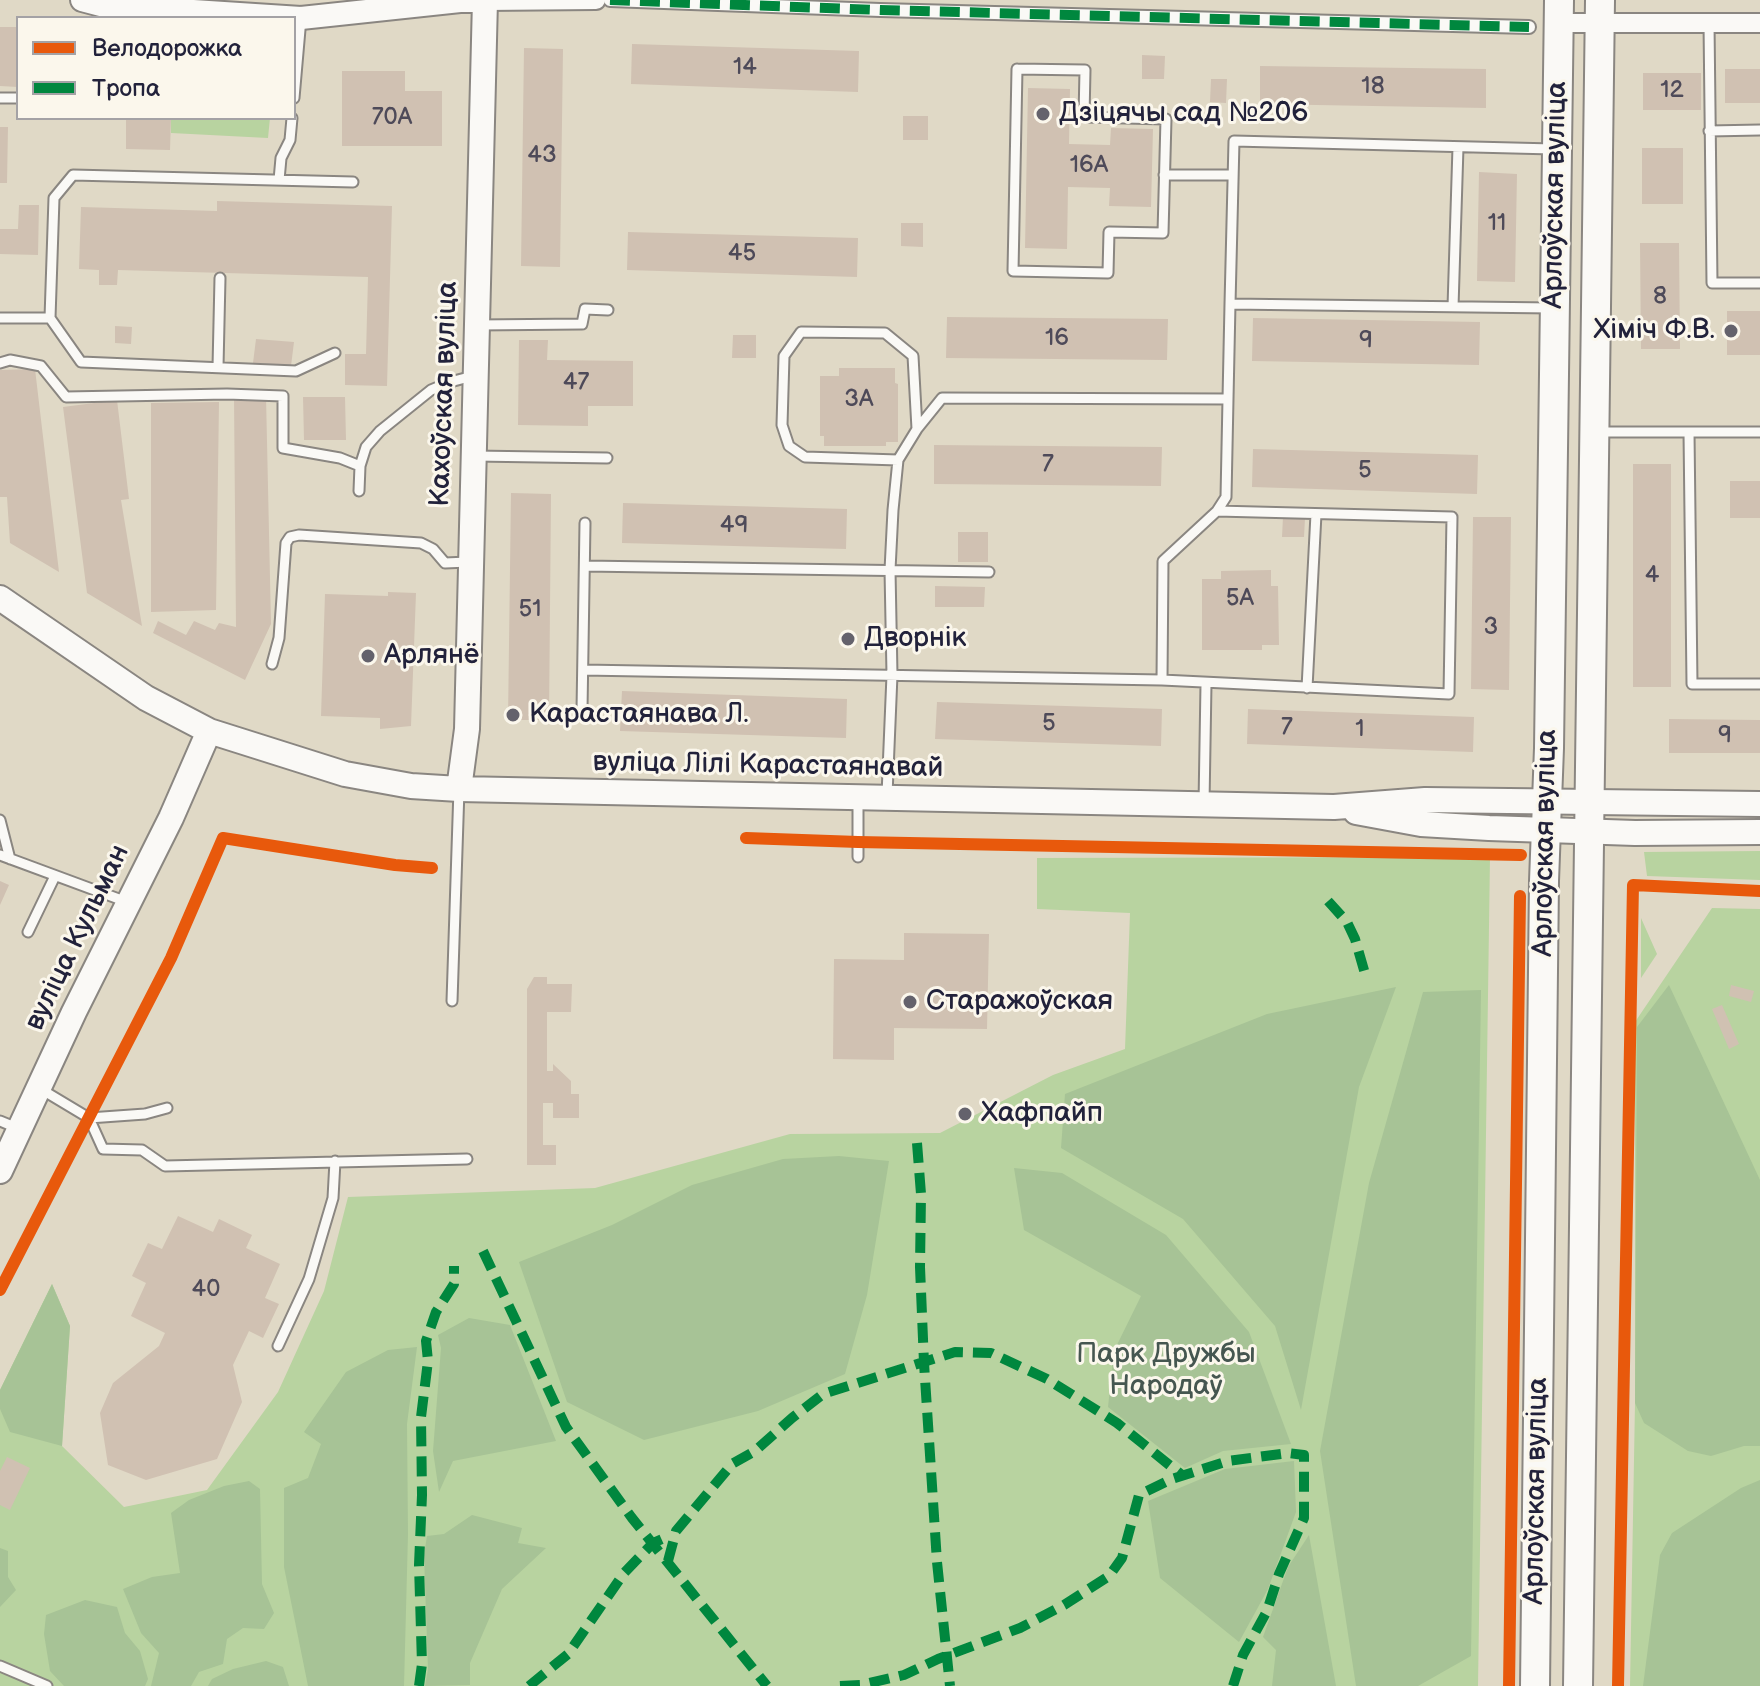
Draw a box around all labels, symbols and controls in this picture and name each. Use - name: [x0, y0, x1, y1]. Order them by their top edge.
- legend: [16, 16, 296, 120]
- text: Велодорожка: [92, 34, 242, 63]
- house number: 14: [733, 54, 757, 82]
- house number: 18: [1361, 73, 1385, 101]
- text: Тропа: [92, 74, 160, 103]
- house number: 12: [1660, 77, 1684, 105]
- street label: Арлоўская вуліца: [1537, 81, 1575, 309]
- place label: Дзіцячы сад №206: [1059, 97, 1308, 131]
- house number: 70А: [372, 104, 412, 132]
- marker: Дзіцячы сад №206: [1034, 105, 1052, 123]
- house number: 43: [527, 142, 557, 170]
- house number: 16А: [1070, 152, 1108, 180]
- house number: 11: [1488, 210, 1506, 238]
- house number: 45: [728, 240, 756, 268]
- street label: Кахоўская вуліца: [424, 281, 466, 507]
- house number: 8: [1653, 283, 1667, 311]
- place label: Хіміч Ф.В.: [1593, 314, 1715, 348]
- marker: Хіміч Ф.В.: [1722, 322, 1740, 340]
- house number: 16: [1045, 325, 1069, 353]
- house number: 9: [1359, 327, 1373, 355]
- house number: 47: [563, 369, 589, 397]
- house number: 3А: [844, 386, 874, 414]
- house number: 7: [1042, 451, 1054, 479]
- house number: 5: [1358, 457, 1372, 485]
- house number: 49: [720, 512, 748, 540]
- house number: 4: [1645, 562, 1659, 590]
- house number: 5А: [1226, 585, 1254, 613]
- house number: 51: [518, 596, 542, 624]
- house number: 3: [1484, 614, 1498, 642]
- place label: Дворнік: [864, 622, 967, 656]
- marker: Дворнік: [839, 630, 857, 648]
- place label: Арлянё: [384, 639, 479, 673]
- marker: Арлянё: [359, 647, 377, 665]
- place label: Карастаянава Л.: [529, 698, 749, 732]
- marker: Карастаянава Л.: [504, 706, 522, 724]
- house number: 5: [1042, 710, 1056, 738]
- house number: 7: [1281, 714, 1293, 742]
- house number: 1: [1355, 716, 1365, 744]
- house number: 9: [1718, 722, 1732, 750]
- street label: Арлоўская вуліца: [1527, 729, 1565, 957]
- street label: вуліца Лілі Карастаянавай: [592, 746, 944, 786]
- street label: вуліца Кульман: [19, 840, 137, 1036]
- place label: Старажоўская: [926, 985, 1113, 1019]
- marker: Старажоўская: [901, 993, 919, 1011]
- place label: Хафпайп: [981, 1097, 1103, 1131]
- marker: Хафпайп: [956, 1105, 974, 1123]
- house number: 40: [192, 1276, 220, 1304]
- park label: Парк Дружбы Народаў: [1076, 1338, 1256, 1404]
- street label: Арлоўская вуліца: [1518, 1377, 1556, 1605]

